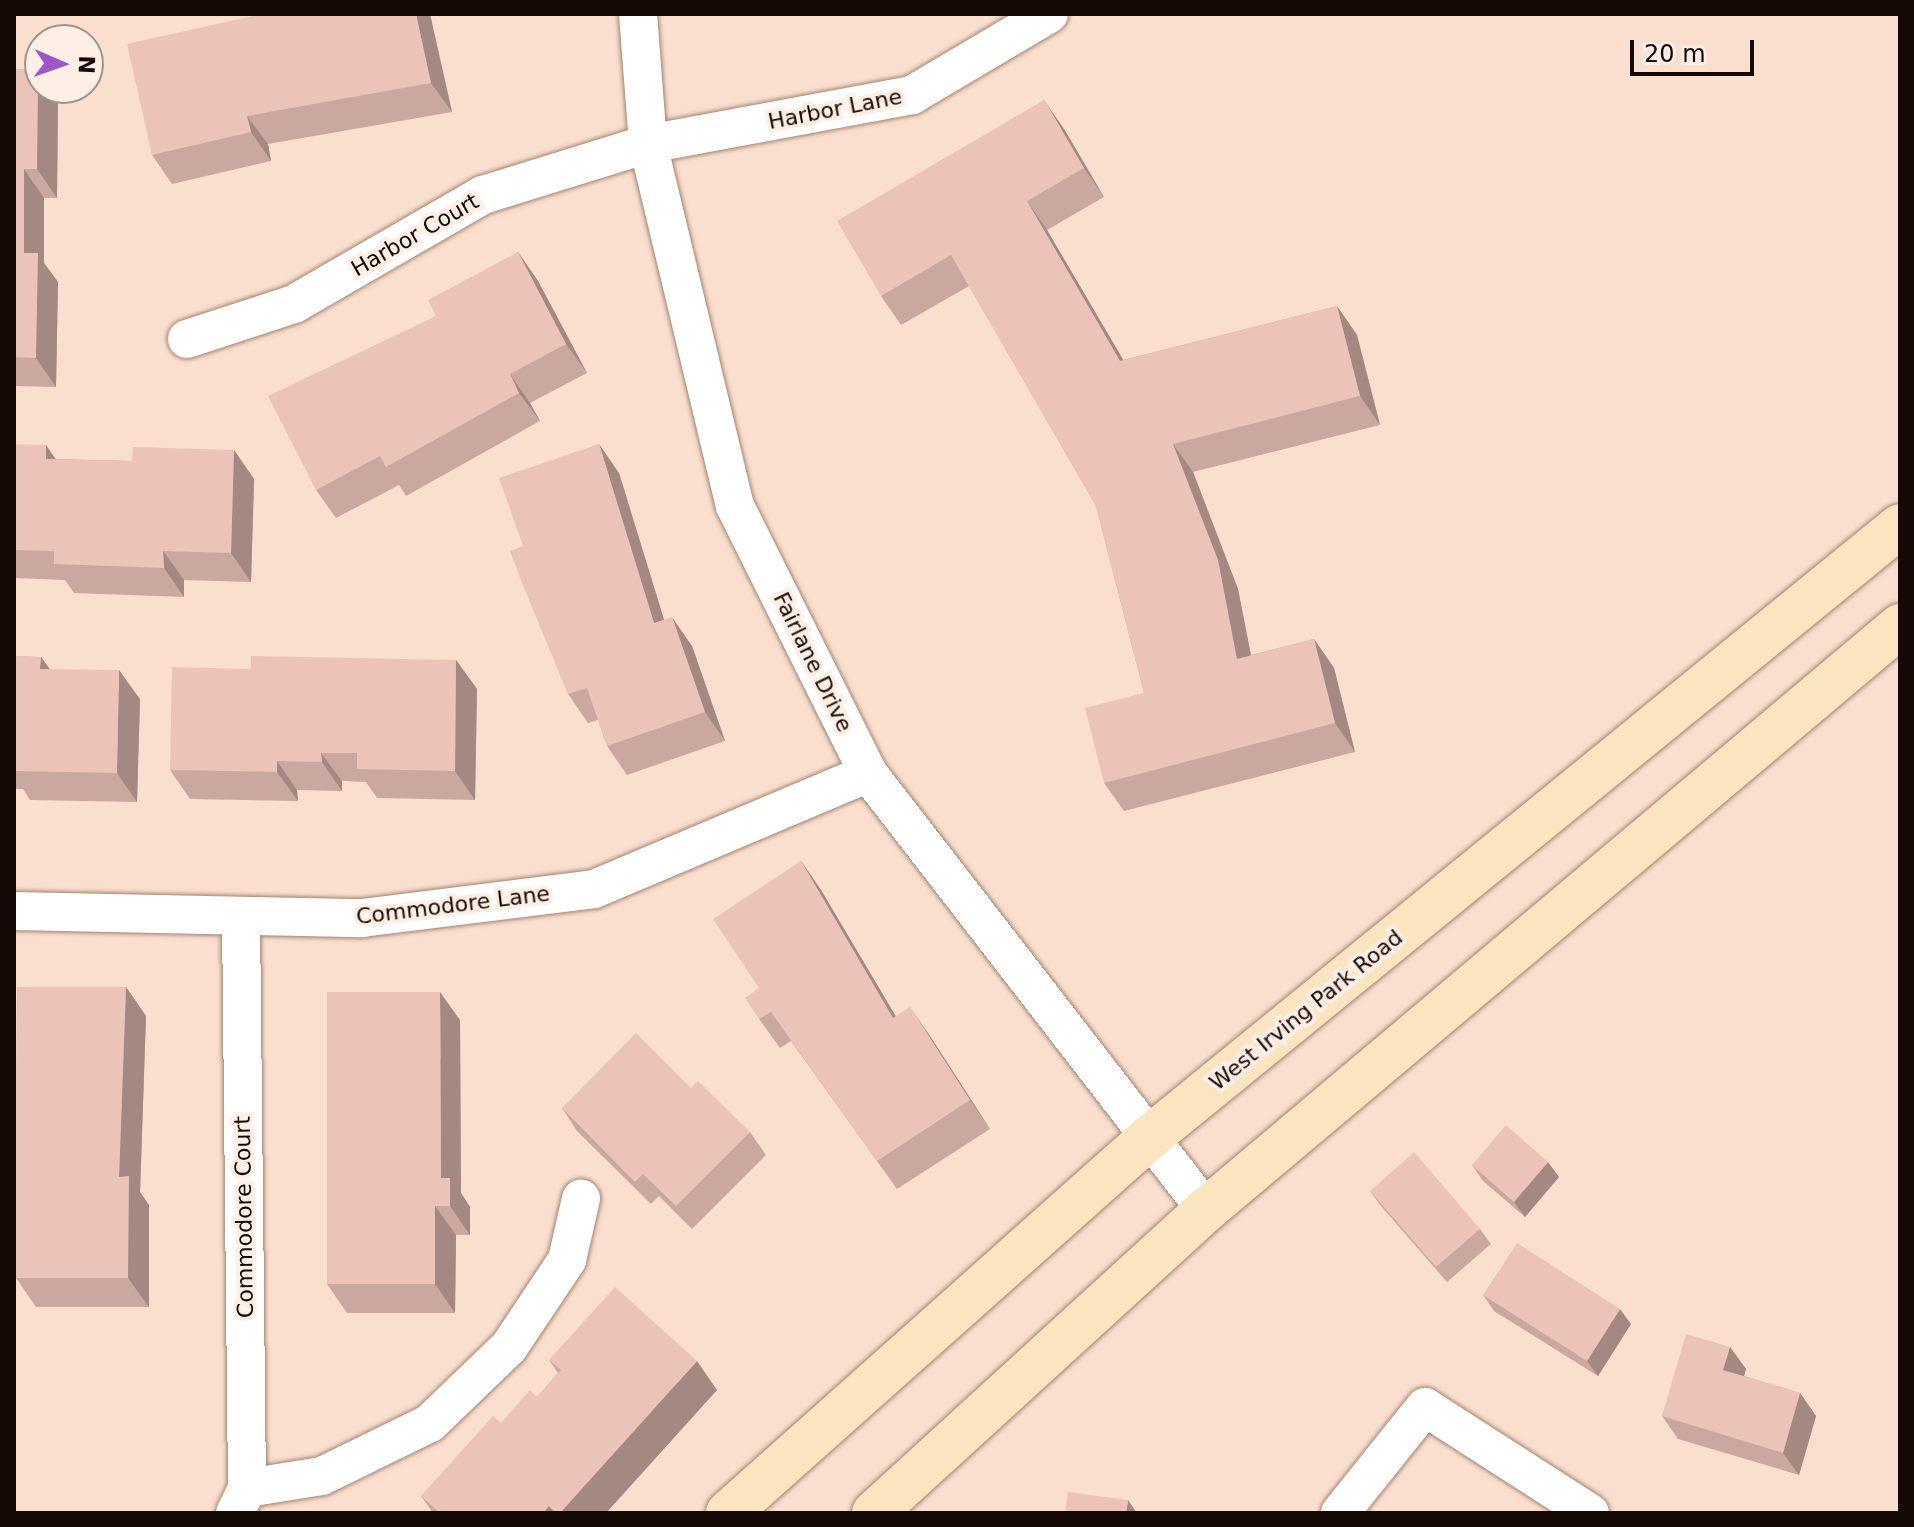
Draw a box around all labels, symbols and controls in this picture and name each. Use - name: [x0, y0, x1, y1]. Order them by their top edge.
- north arrow: [24, 24, 104, 104]
- scale bar: [1634, 24, 1758, 74]
- text: 20 m: [1644, 40, 1706, 68]
- text: N: [74, 55, 99, 74]
- street label: Harbor Lane: [766, 83, 904, 135]
- street label: Harbor Court: [346, 188, 484, 282]
- street label: Fairlane Drive: [768, 588, 858, 736]
- street label: Commodore Lane: [355, 880, 551, 930]
- street label: West Irving Park Road: [1204, 924, 1408, 1096]
- street label: Commodore Court: [229, 1116, 259, 1318]

